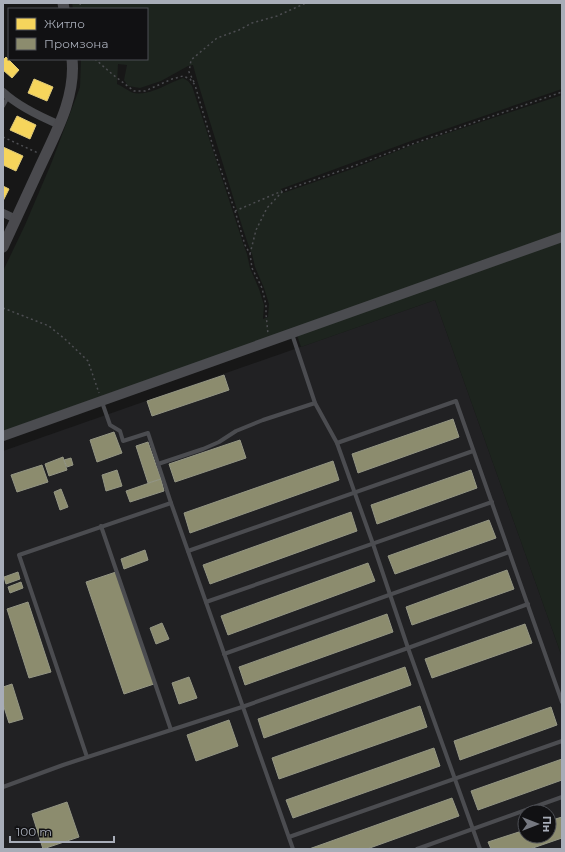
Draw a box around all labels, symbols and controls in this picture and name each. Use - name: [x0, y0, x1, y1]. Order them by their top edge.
- legend: [8, 8, 148, 60]
- text: Житло: [44, 16, 85, 31]
- text: Промзона: [44, 36, 108, 51]
- north arrow: [517, 804, 557, 844]
- text: Пн: [540, 816, 554, 832]
- scale bar: [10, 818, 114, 844]
- text: 100 m: [16, 824, 52, 839]

